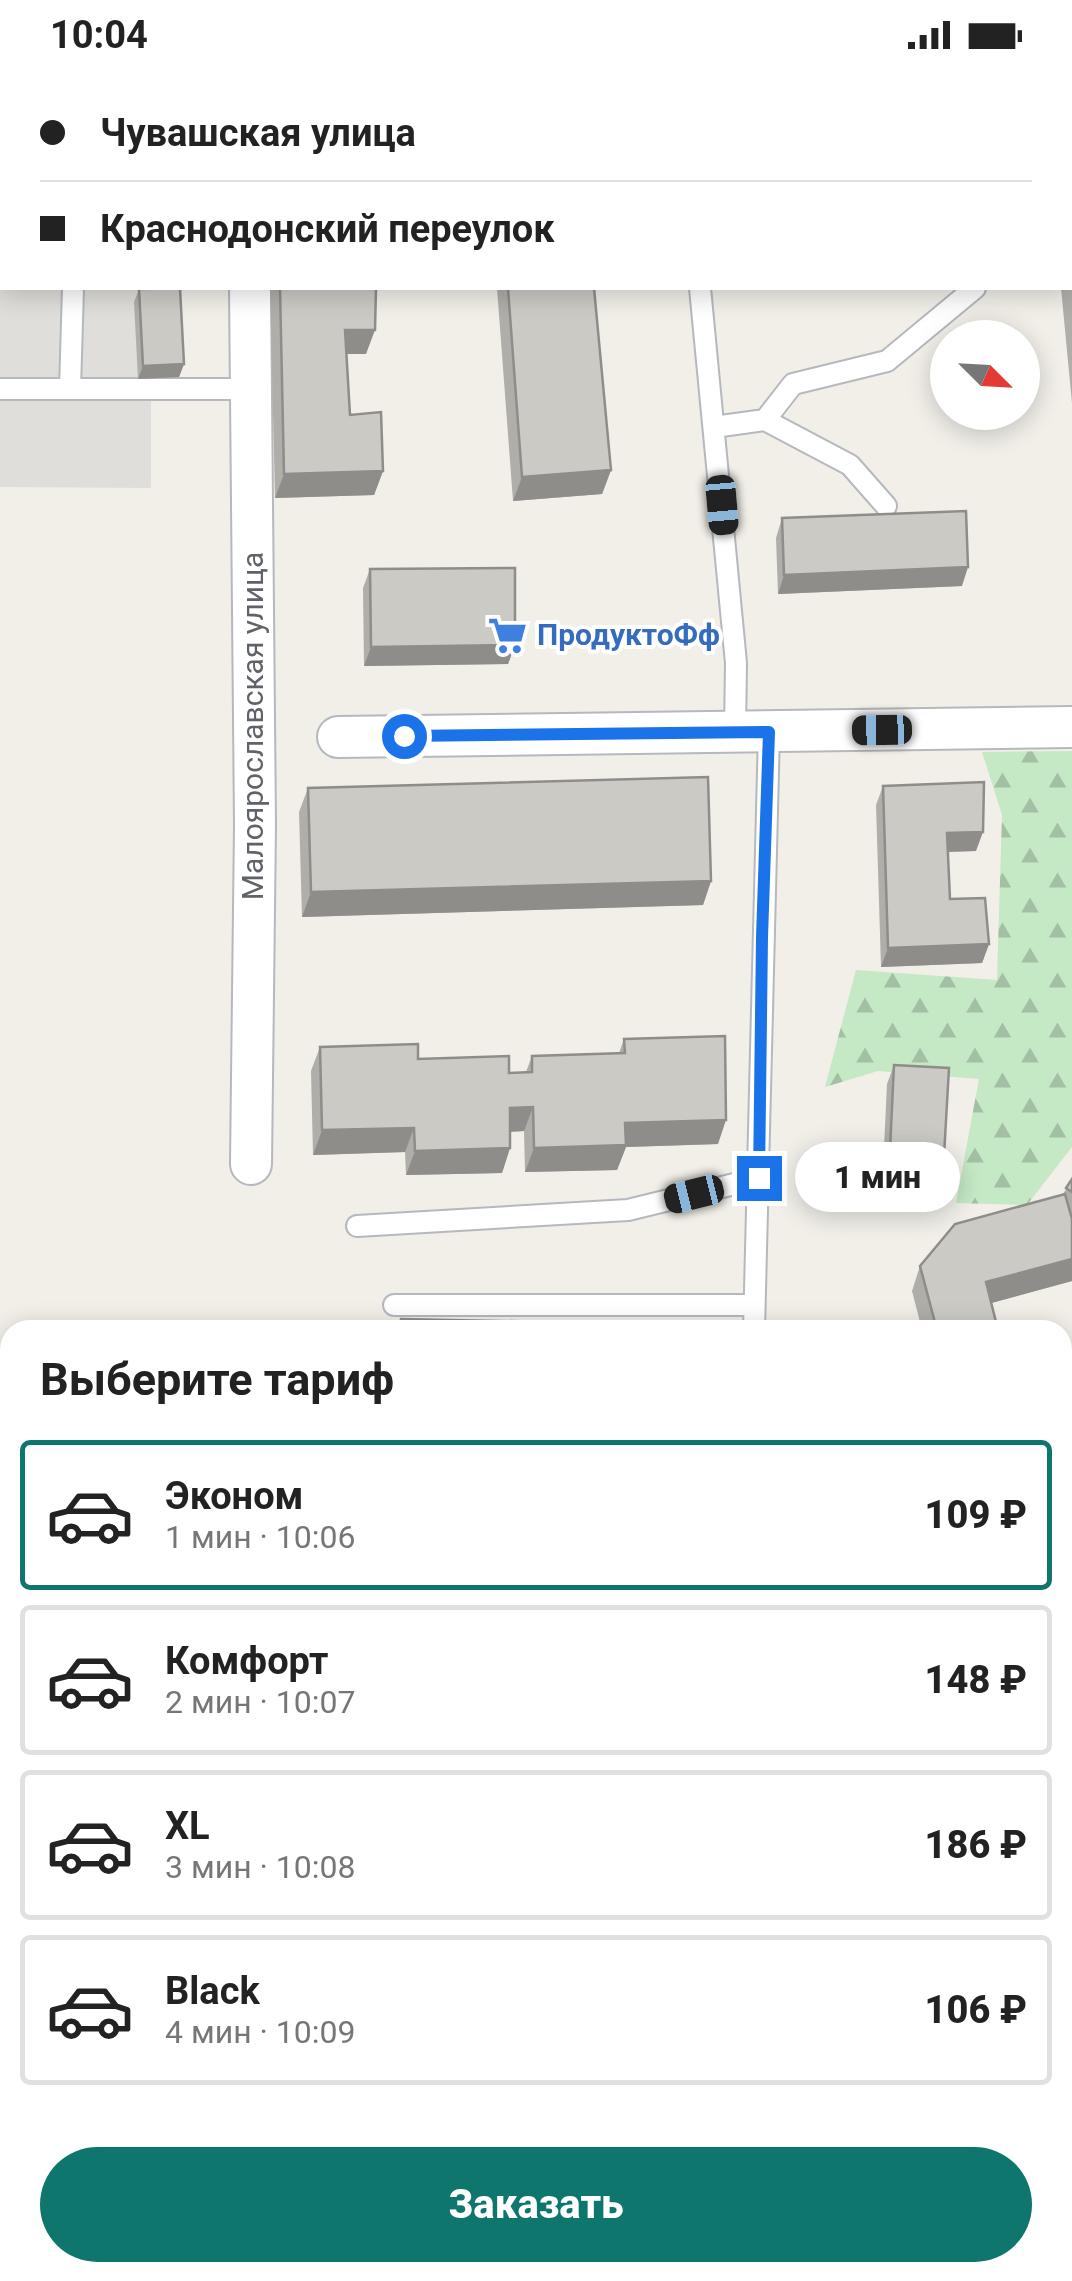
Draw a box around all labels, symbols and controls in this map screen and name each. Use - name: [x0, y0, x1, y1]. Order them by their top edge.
- text: 10:04: [50, 13, 148, 57]
- text: Чувашская улица: [100, 111, 416, 155]
- text: Краснодонский переулок: [100, 207, 555, 251]
- north arrow: [930, 320, 1040, 430]
- map controls: [930, 320, 1040, 430]
- car: [704, 474, 740, 536]
- street label: Малоярославская улица: [235, 552, 270, 900]
- supermarket icon: ПродуктоФф: [486, 614, 528, 656]
- place label: ПродуктоФф: [537, 617, 720, 652]
- route start: [382, 714, 427, 759]
- car: [852, 714, 912, 746]
- callout: 1 мин: [794, 1143, 959, 1213]
- route end: [737, 1156, 782, 1201]
- text: 1 мин: [834, 1158, 921, 1196]
- car: [661, 1172, 727, 1216]
- text: Выберите тариф: [40, 1353, 394, 1406]
- icon: car: [45, 1470, 135, 1560]
- text: Эконом: [165, 1474, 303, 1518]
- text: 109 ₽: [925, 1493, 1027, 1537]
- text: 1 мин · 10:06: [165, 1518, 356, 1556]
- icon: car: [45, 1635, 135, 1725]
- text: Комфорт: [165, 1639, 328, 1683]
- text: 148 ₽: [925, 1658, 1027, 1702]
- text: 2 мин · 10:07: [165, 1683, 356, 1721]
- icon: car: [45, 1800, 135, 1890]
- text: XL: [165, 1804, 210, 1848]
- text: 186 ₽: [925, 1823, 1027, 1867]
- text: 3 мин · 10:08: [165, 1848, 356, 1886]
- icon: car: [45, 1965, 135, 2055]
- text: Black: [165, 1969, 260, 2013]
- text: 106 ₽: [925, 1988, 1027, 2032]
- text: 4 мин · 10:09: [165, 2013, 356, 2051]
- button: Заказать: [40, 2147, 1032, 2262]

